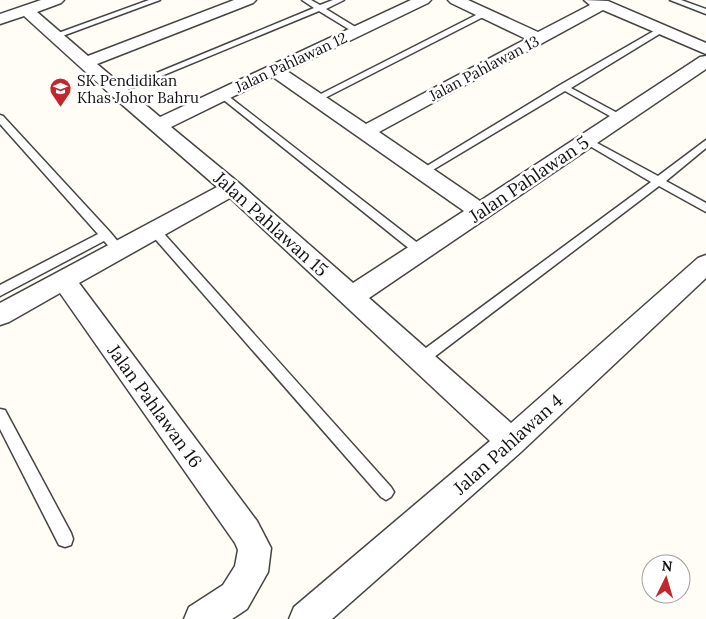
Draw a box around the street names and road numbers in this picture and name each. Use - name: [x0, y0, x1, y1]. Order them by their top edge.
- street label: Jalan Pahlawan 12: [231, 28, 350, 97]
- street label: Jalan Pahlawan 13: [425, 31, 542, 105]
- street label: Jalan Pahlawan 5: [464, 131, 593, 228]
- street label: Jalan Pahlawan 15: [208, 166, 333, 281]
- street label: Jalan Pahlawan 16: [102, 339, 207, 472]
- street label: Jalan Pahlawan 4: [448, 389, 568, 500]

